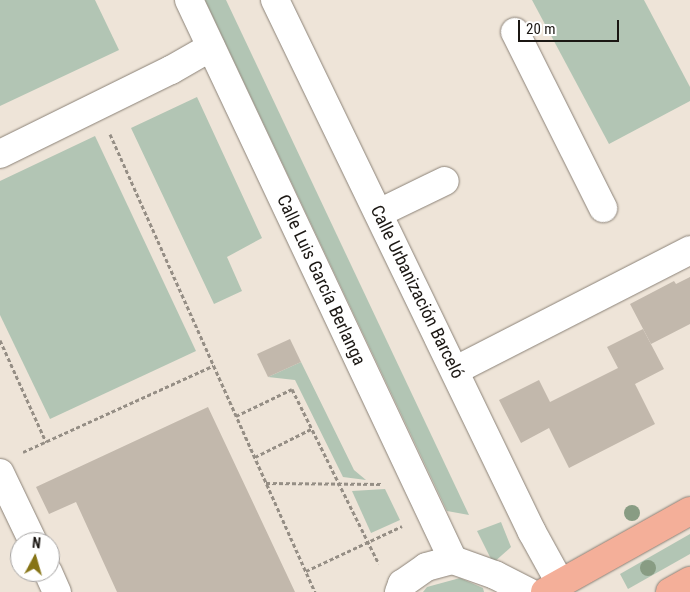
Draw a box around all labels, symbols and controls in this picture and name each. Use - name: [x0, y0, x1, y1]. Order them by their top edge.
- scale bar: [520, 10, 621, 42]
- text: 20 m: [526, 20, 556, 38]
- street label: Calle Luis García Berlanga: [272, 191, 370, 369]
- street label: Calle Urbanización Barceló: [366, 202, 468, 382]
- north arrow: [10, 532, 60, 582]
- text: N: [31, 535, 42, 551]

